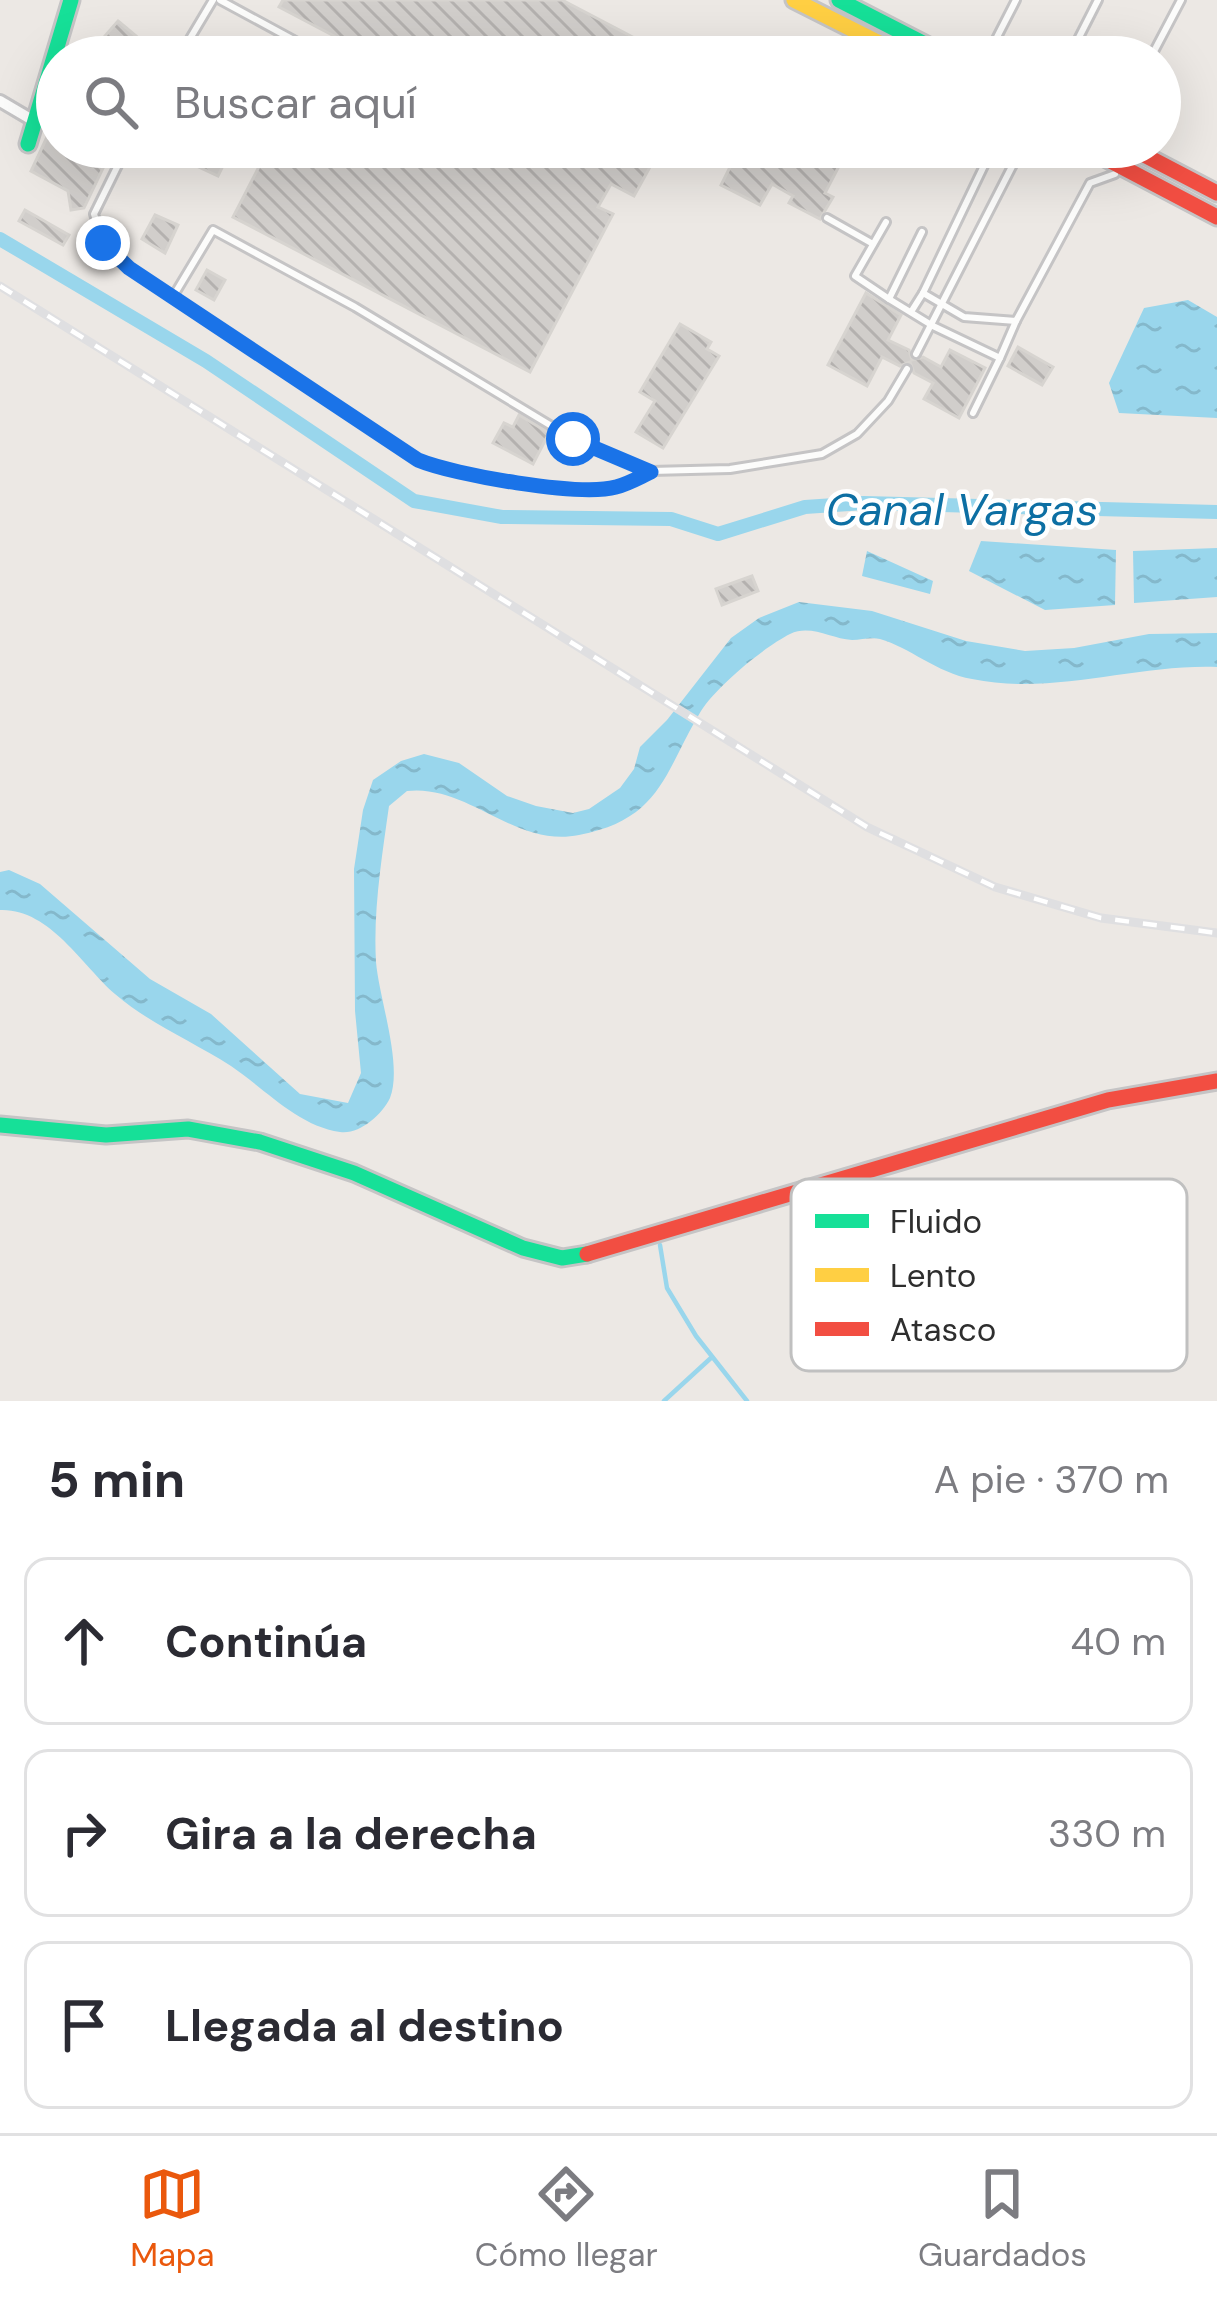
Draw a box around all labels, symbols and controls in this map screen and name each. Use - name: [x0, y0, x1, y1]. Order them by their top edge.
- search box: [36, 36, 1181, 168]
- icon: search: [78, 69, 144, 135]
- text: Buscar aquí: [174, 73, 417, 132]
- route end: [76, 216, 130, 270]
- route start: [546, 412, 600, 466]
- water label: Canal Vargas: [826, 480, 1098, 539]
- legend: [791, 1179, 1187, 1371]
- text: Fluido: [890, 1200, 982, 1243]
- text: Lento: [890, 1254, 976, 1297]
- text: Atasco: [890, 1308, 996, 1351]
- text: 5 min: [48, 1446, 185, 1513]
- text: A pie · 370 m: [934, 1454, 1169, 1505]
- icon: ahead: [51, 1608, 117, 1674]
- text: Continúa: [165, 1612, 367, 1671]
- text: 40 m: [1071, 1616, 1166, 1667]
- icon: right: [51, 1800, 117, 1866]
- text: Gira a la derecha: [165, 1804, 537, 1863]
- text: 330 m: [1048, 1808, 1166, 1859]
- icon: arrive: [51, 1992, 117, 2058]
- text: Llegada al destino: [165, 1996, 564, 2055]
- tab: Mapa: [130, 2161, 214, 2276]
- tab: Cómo llegar: [475, 2161, 658, 2276]
- tab: Guardados: [918, 2161, 1087, 2276]

